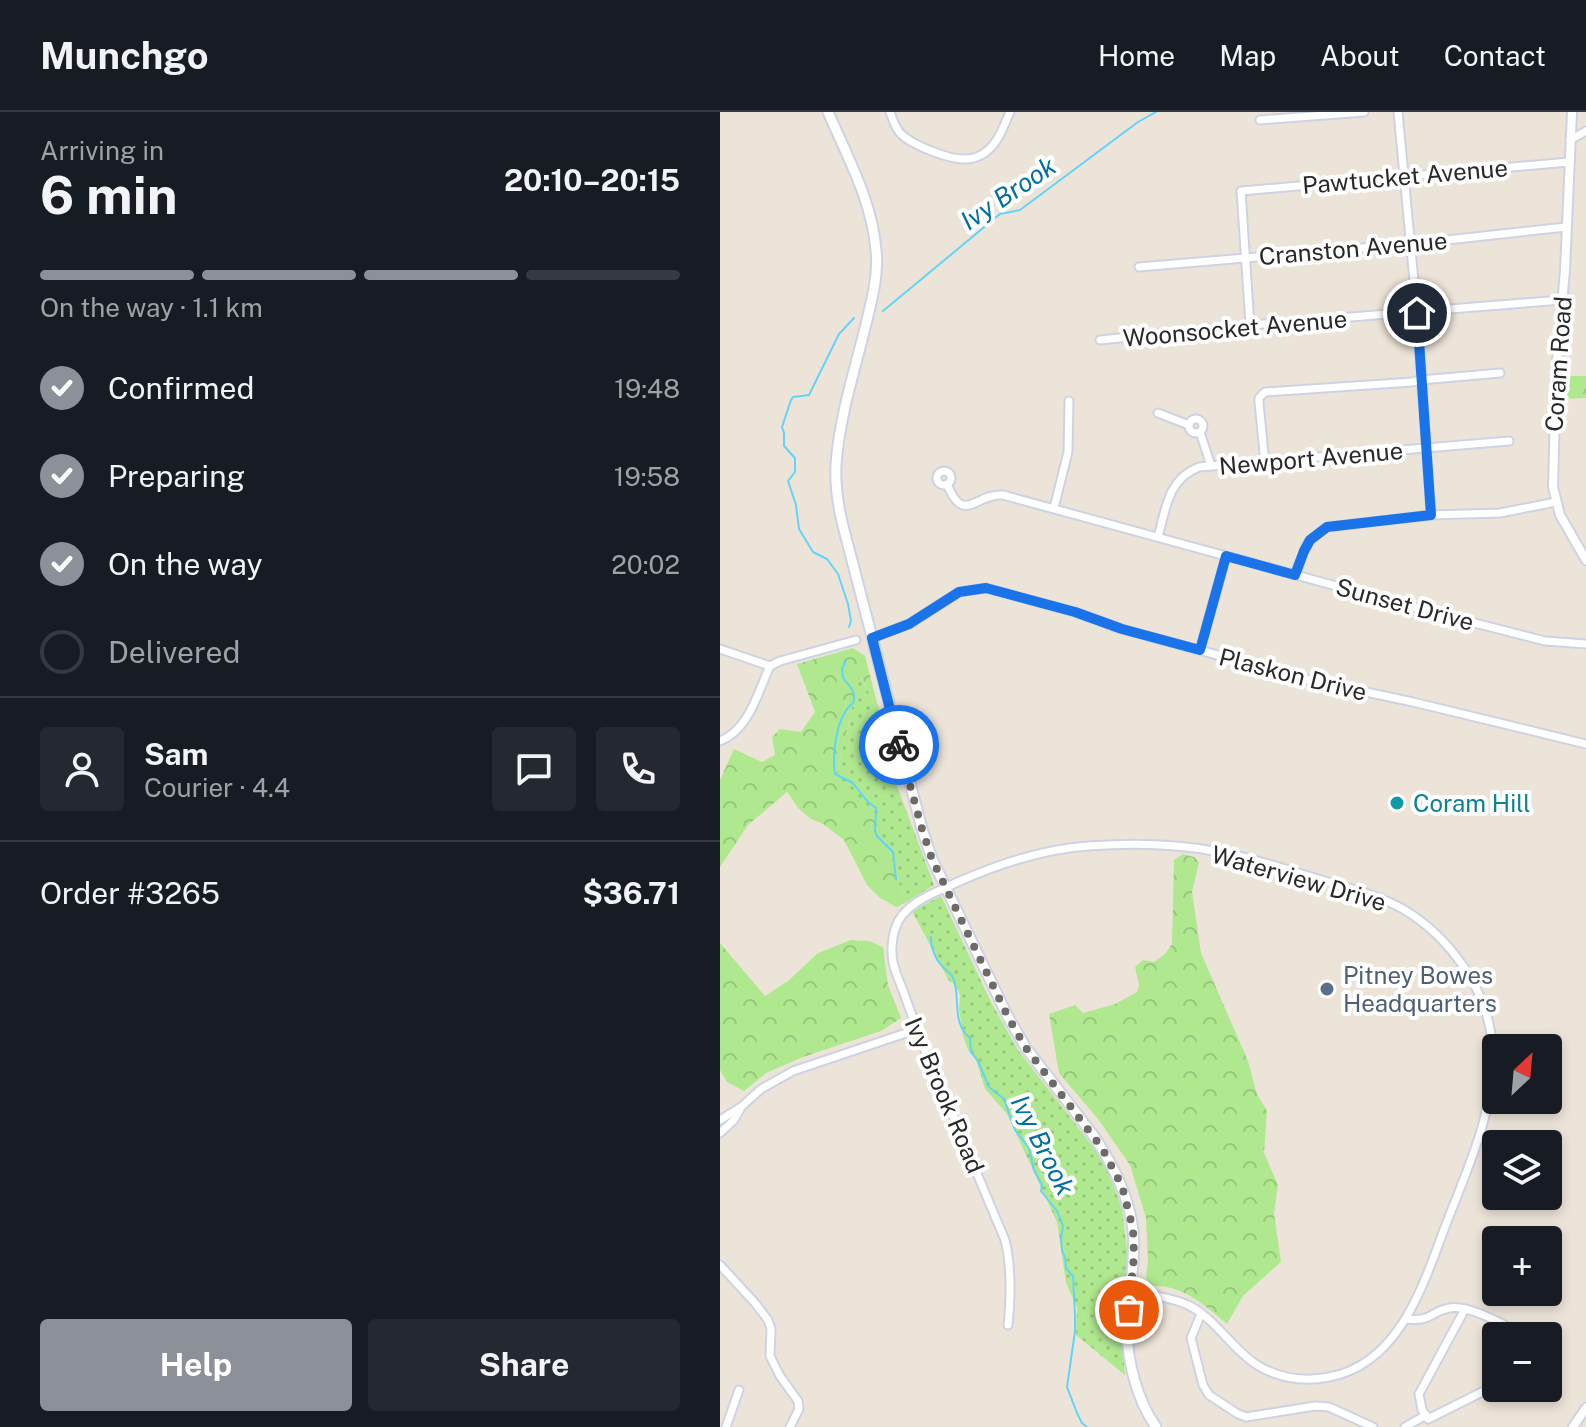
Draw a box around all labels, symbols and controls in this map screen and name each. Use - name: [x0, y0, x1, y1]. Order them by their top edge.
- text: Munchgo: [40, 33, 209, 78]
- text: Home: [1098, 39, 1175, 72]
- text: Map: [1219, 39, 1276, 72]
- text: About: [1320, 39, 1400, 72]
- text: Contact: [1444, 39, 1546, 72]
- text: Arriving in: [40, 135, 164, 166]
- water label: Ivy Brook: [954, 150, 1062, 236]
- street label: Pawtucket Avenue: [1301, 153, 1509, 199]
- text: 20:10–20:15: [504, 162, 680, 198]
- text: 6 min: [40, 165, 178, 226]
- street label: Cranston Avenue: [1258, 226, 1448, 270]
- pin: [1383, 279, 1451, 347]
- icon: home: [1395, 291, 1439, 335]
- text: On the way · 1.1 km: [40, 292, 263, 323]
- street label: Coram Road: [1539, 295, 1577, 433]
- street label: Woonsocket Avenue: [1122, 304, 1348, 352]
- icon: check: [40, 366, 84, 410]
- text: Confirmed: [108, 370, 254, 406]
- text: 19:48: [614, 373, 680, 404]
- street label: Newport Avenue: [1218, 436, 1404, 480]
- icon: check: [40, 454, 84, 498]
- text: Preparing: [108, 458, 245, 494]
- text: 19:58: [614, 461, 680, 492]
- icon: check: [40, 542, 84, 586]
- text: On the way: [108, 546, 262, 582]
- text: 20:02: [611, 549, 680, 580]
- street label: Sunset Drive: [1333, 572, 1477, 636]
- text: Delivered: [108, 634, 240, 670]
- street label: Plaskon Drive: [1216, 642, 1370, 706]
- courier: [859, 705, 939, 785]
- icon: bike: [877, 723, 921, 767]
- button: person: [40, 727, 124, 811]
- button: chat: [492, 727, 576, 811]
- button: phone: [596, 727, 680, 811]
- text: Sam: [144, 736, 208, 772]
- text: Courier · 4.4: [144, 772, 290, 803]
- place label: Coram Hill: [1413, 789, 1531, 817]
- marker: Coram Hill: [1388, 794, 1406, 812]
- street label: Waterview Drive: [1208, 840, 1390, 916]
- text: Order #3265: [40, 875, 220, 911]
- text: $36.71: [582, 875, 680, 911]
- place label: Pitney Bowes Headquarters: [1343, 961, 1497, 1017]
- marker: Pitney Bowes Headquarters: [1318, 980, 1336, 998]
- street label: Ivy Brook Road: [900, 1013, 990, 1177]
- north arrow: [1482, 1034, 1562, 1114]
- map controls: [1482, 1034, 1562, 1402]
- water label: Ivy Brook: [1005, 1090, 1081, 1200]
- button: layers: [1482, 1130, 1562, 1210]
- button: +: [1482, 1226, 1562, 1306]
- pin: [1095, 1276, 1163, 1344]
- icon: bag: [1107, 1288, 1151, 1332]
- button: Help: [40, 1319, 352, 1411]
- button: Share: [368, 1319, 680, 1411]
- button: −: [1482, 1322, 1562, 1402]

